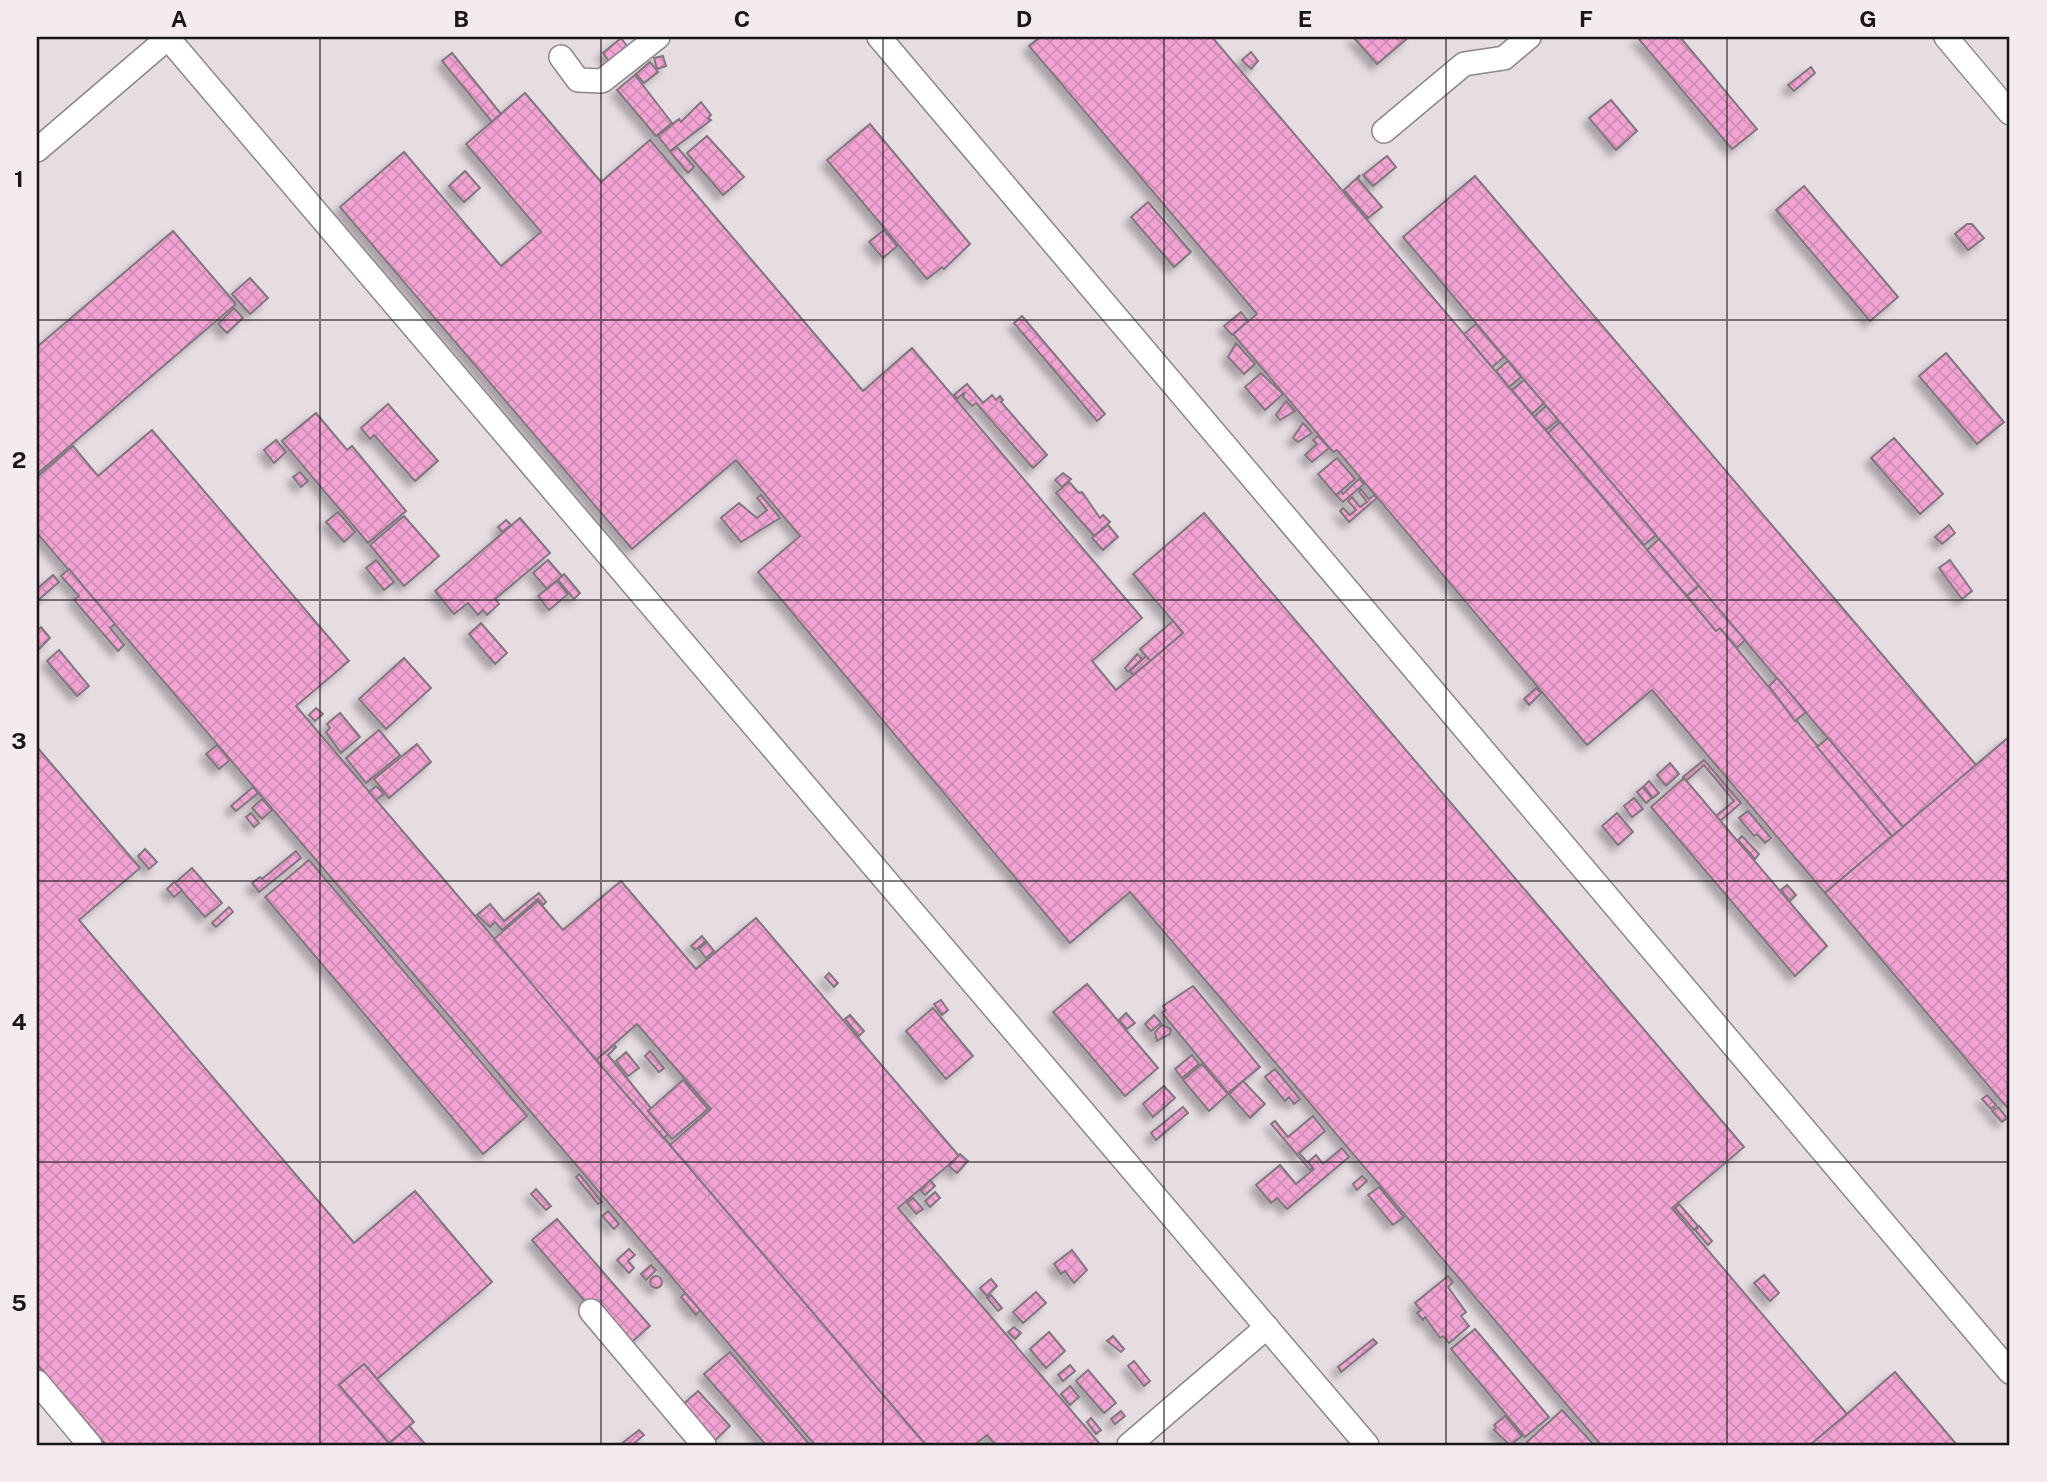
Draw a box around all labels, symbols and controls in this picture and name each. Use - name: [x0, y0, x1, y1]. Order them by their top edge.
- text: A: [171, 5, 188, 32]
- text: B: [453, 5, 469, 32]
- text: C: [734, 5, 750, 32]
- text: D: [1016, 5, 1032, 32]
- text: E: [1298, 5, 1312, 32]
- text: F: [1579, 5, 1593, 32]
- text: G: [1859, 5, 1877, 32]
- text: 1: [14, 165, 24, 192]
- text: 2: [12, 446, 26, 473]
- text: 3: [11, 727, 27, 754]
- text: 4: [11, 1008, 27, 1035]
- text: 5: [11, 1289, 27, 1316]

